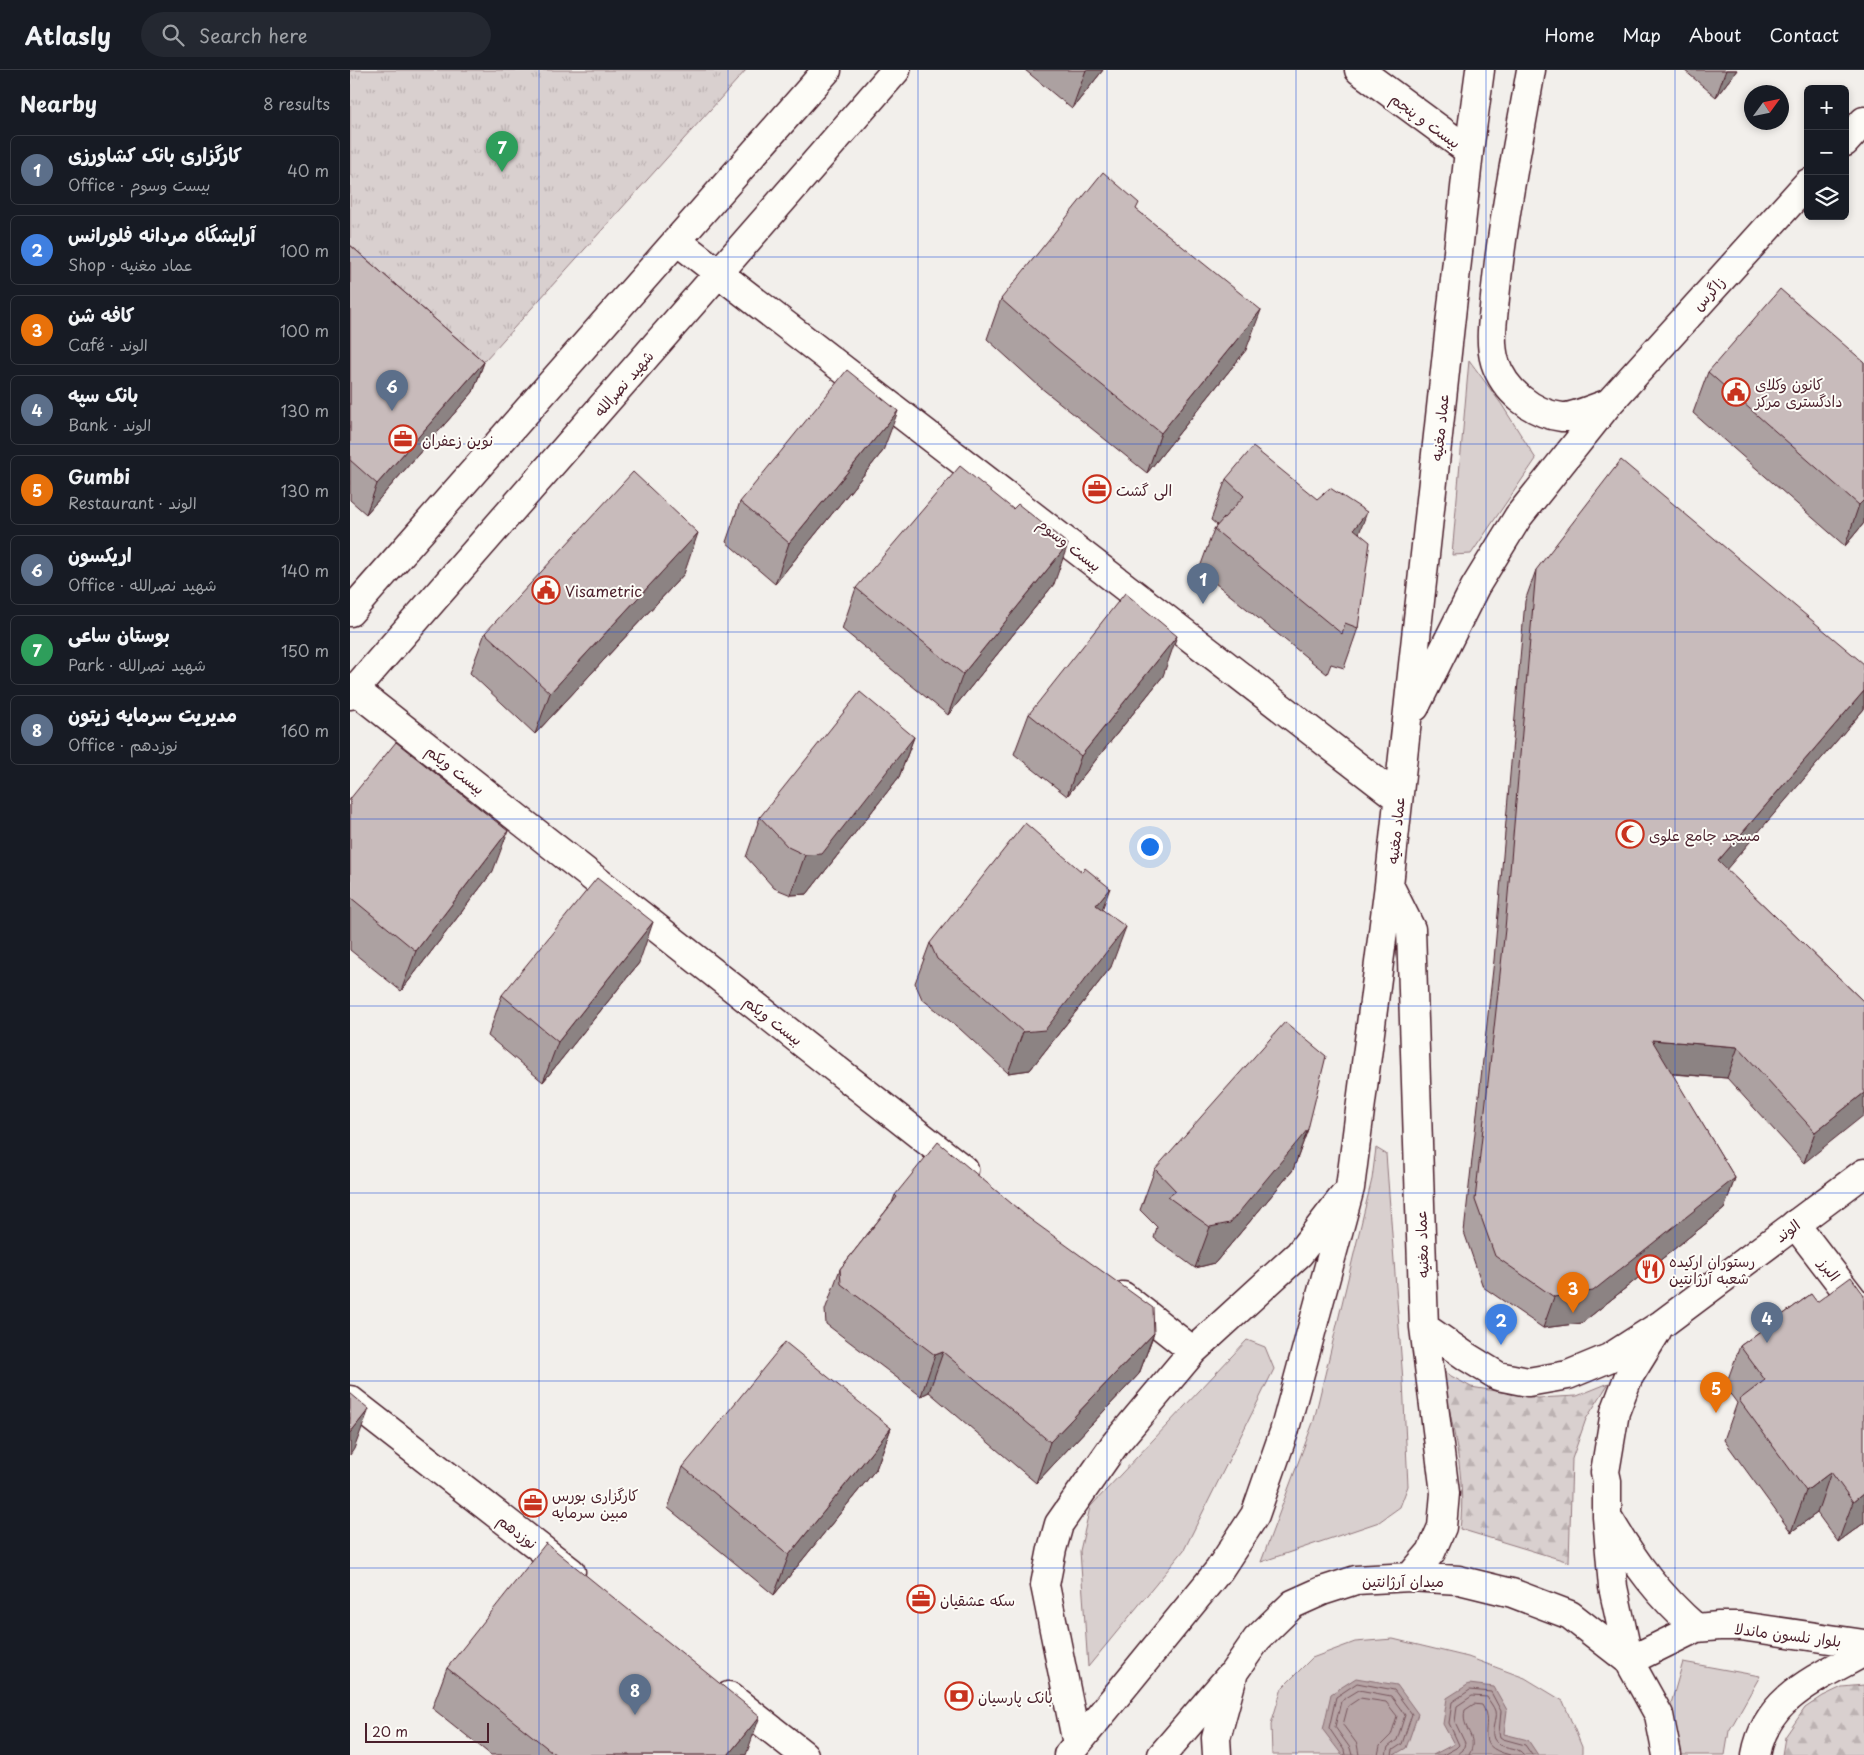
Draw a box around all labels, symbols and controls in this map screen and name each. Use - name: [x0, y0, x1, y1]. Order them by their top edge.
- search box: [141, 12, 491, 57]
- text: Atlasly: [25, 17, 111, 53]
- icon: search: [159, 21, 187, 49]
- text: Search here: [199, 21, 308, 49]
- text: Home: [1544, 21, 1594, 48]
- text: Map: [1622, 21, 1661, 48]
- text: About: [1689, 21, 1741, 48]
- text: Contact: [1769, 21, 1839, 48]
- north arrow: [1744, 85, 1789, 130]
- map controls: [1804, 85, 1849, 220]
- button: +: [1804, 85, 1849, 130]
- text: Nearby: [20, 87, 97, 119]
- street label: بیست و پنجم: [1385, 87, 1466, 155]
- text: 8 results: [263, 91, 330, 115]
- button: −: [1804, 130, 1849, 175]
- pin: 7: [486, 131, 518, 172]
- text: کارگزاری بانک کشاورزی: [68, 140, 242, 168]
- text: 1: [33, 158, 41, 182]
- text: 40 m: [287, 158, 329, 182]
- text: Office · بیست وسوم: [68, 172, 210, 196]
- button: layers: [1804, 175, 1849, 220]
- text: آرایشگاه مردانه فلورانس: [68, 220, 255, 248]
- text: 2: [31, 238, 43, 262]
- text: 100 m: [280, 238, 329, 262]
- text: Shop · عماد مغنیه: [68, 252, 193, 276]
- street label: زاگرس: [1686, 271, 1730, 315]
- text: کافه شن: [68, 300, 135, 328]
- text: 3: [32, 318, 42, 342]
- text: 100 m: [280, 318, 329, 342]
- text: Café · الوند: [68, 332, 148, 356]
- street label: شهید نصرالله: [588, 345, 658, 421]
- pin: 6: [376, 370, 408, 411]
- place label: کانون وکلای دادگستری مرکز: [1753, 372, 1843, 412]
- public building icon: کانون وکلای دادگستری مرکز: [1721, 377, 1751, 407]
- text: بانک سپه: [68, 380, 138, 408]
- street label: عماد مغنیه: [1424, 392, 1454, 462]
- text: 4: [32, 398, 42, 422]
- text: 130 m: [281, 398, 329, 422]
- text: Bank · الوند: [68, 412, 151, 436]
- office icon: نوین زعفران: [388, 424, 418, 454]
- place label: نوین زعفران: [422, 428, 493, 451]
- text: Gumbi: [68, 462, 130, 490]
- office icon: الی گشت: [1082, 474, 1112, 504]
- text: 5: [32, 478, 42, 502]
- text: 130 m: [281, 478, 329, 502]
- place label: الی گشت: [1116, 478, 1172, 501]
- text: Restaurant · الوند: [68, 490, 197, 514]
- street label: بیست وسوم: [1032, 512, 1107, 578]
- text: اریکسون: [68, 540, 132, 568]
- text: 6: [31, 558, 43, 582]
- text: 140 m: [281, 558, 329, 582]
- pin: 1: [1187, 563, 1219, 604]
- text: Office · شهید نصرالله: [68, 572, 217, 596]
- public building icon: Visametric: [531, 575, 561, 605]
- place label: Visametric: [565, 579, 642, 602]
- text: بوستان ساعی: [68, 620, 170, 648]
- text: 7: [32, 638, 42, 662]
- text: 150 m: [281, 638, 329, 662]
- text: Park · شهید نصرالله: [68, 652, 206, 676]
- text: مدیریت سرمایه زیتون: [68, 700, 237, 728]
- text: 8: [32, 718, 42, 742]
- text: 160 m: [281, 718, 329, 742]
- text: Office · نوزدهم: [68, 732, 178, 756]
- street label: بیست ویکم: [420, 739, 490, 801]
- street label: عماد مغنیه: [1380, 795, 1410, 865]
- mosque icon: مسجد جامع علوی: [1615, 819, 1645, 849]
- place label: مسجد جامع علوی: [1649, 823, 1760, 847]
- your location: [1137, 834, 1163, 860]
- street label: بیست ویکم: [738, 990, 808, 1052]
- street label: عماد مغنیه: [1408, 1210, 1434, 1278]
- street label: الوند: [1769, 1213, 1805, 1247]
- place label: رستوران ارکیده شعبه آرژانتین: [1669, 1249, 1755, 1289]
- street label: البرز: [1813, 1252, 1846, 1285]
- restaurant icon: رستوران ارکیده شعبه آرژانتین: [1635, 1254, 1665, 1284]
- pin: 3: [1557, 1272, 1589, 1313]
- pin: 4: [1751, 1302, 1783, 1343]
- pin: 2: [1485, 1304, 1517, 1345]
- pin: 5: [1700, 1372, 1732, 1413]
- place label: کارگزاری بورس مبین سرمایه: [552, 1483, 639, 1523]
- office icon: کارگزاری بورس مبین سرمایه: [518, 1488, 548, 1518]
- street label: نوزدهم: [492, 1508, 543, 1556]
- street label: میدان آرژانتین: [1362, 1569, 1444, 1592]
- office icon: سکه عشقیان: [906, 1584, 936, 1614]
- place label: سکه عشقیان: [940, 1588, 1015, 1611]
- street label: بلوار نلسون ماندلا: [1733, 1616, 1843, 1652]
- pin: 8: [619, 1674, 651, 1715]
- bank icon: بانک پارسیان: [944, 1681, 974, 1711]
- place label: بانک پارسیان: [978, 1685, 1053, 1708]
- scale bar: [365, 1720, 489, 1743]
- text: 20 m: [372, 1721, 408, 1742]

